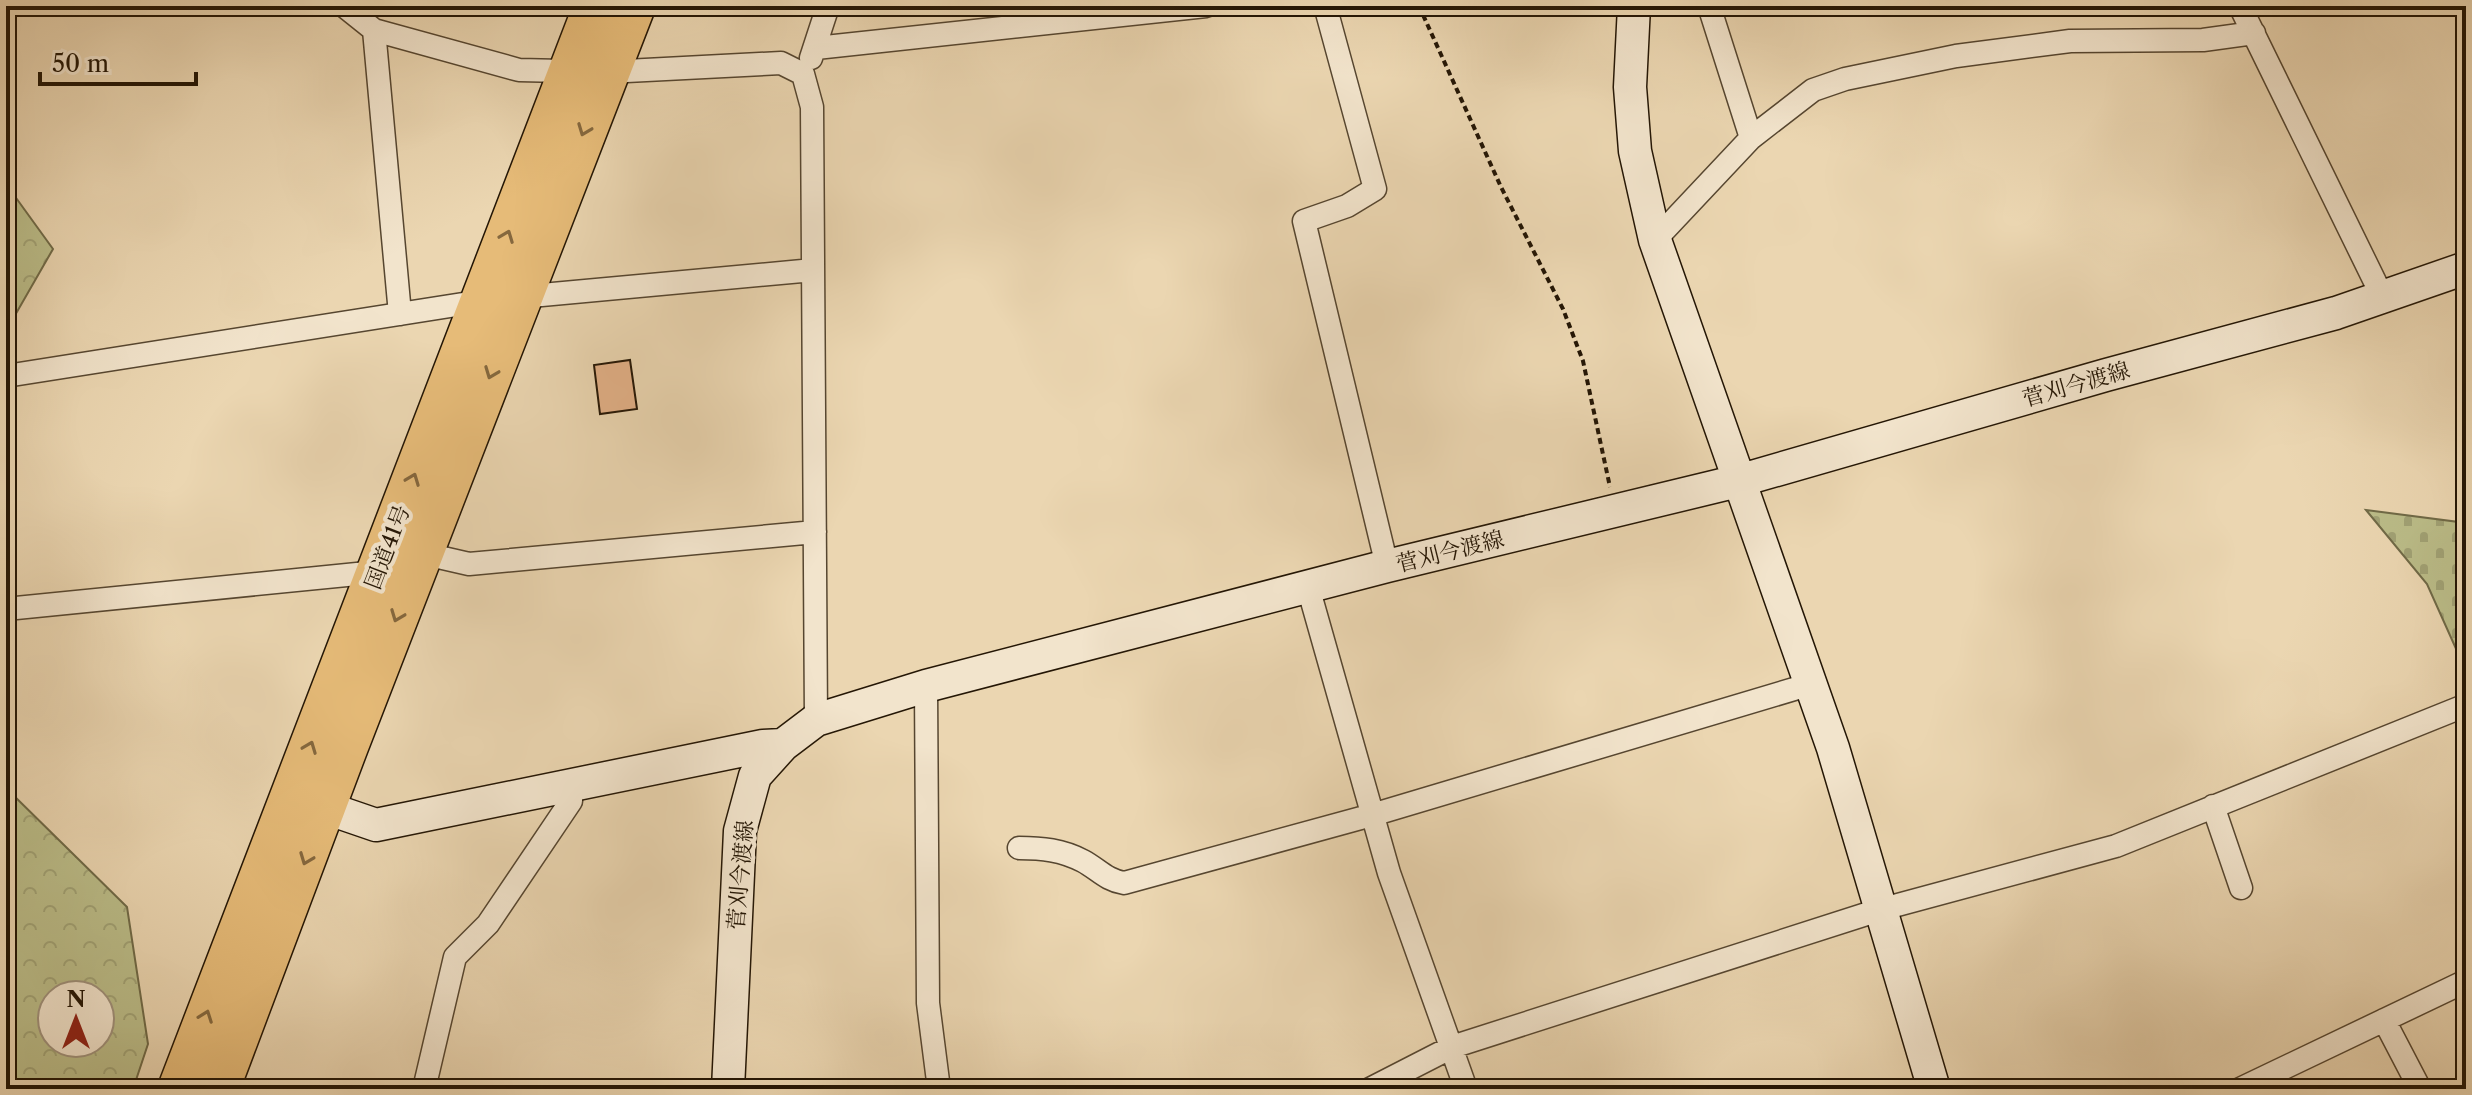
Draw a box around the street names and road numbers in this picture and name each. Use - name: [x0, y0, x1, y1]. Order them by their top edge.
- street label: 菅刈今渡線: [2020, 356, 2133, 413]
- street label: 国道41号: [359, 501, 416, 593]
- street label: 菅刈今渡線: [1393, 525, 1507, 578]
- street label: 菅刈今渡線: [722, 819, 759, 931]

